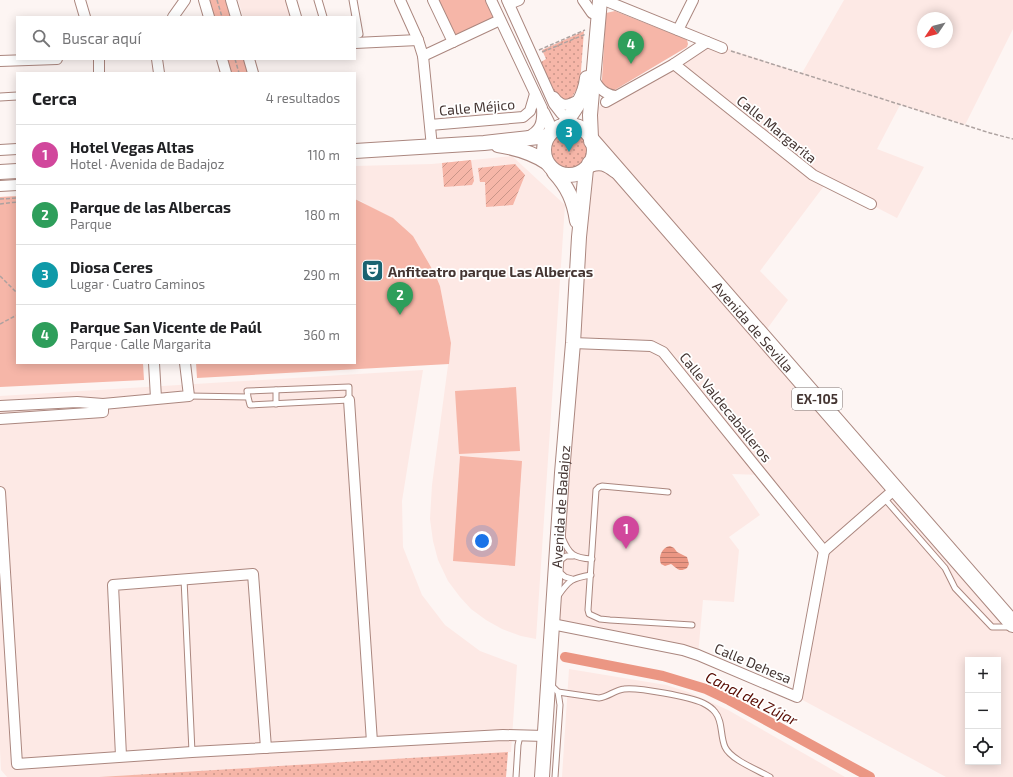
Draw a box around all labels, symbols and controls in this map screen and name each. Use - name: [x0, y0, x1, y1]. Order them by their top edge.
- north arrow: [917, 12, 953, 48]
- search box: [16, 16, 356, 60]
- icon: search: [30, 27, 52, 49]
- text: Buscar aquí: [62, 29, 141, 47]
- pin: 4: [618, 31, 644, 64]
- text: Cerca: [32, 88, 77, 108]
- text: 4 resultados: [266, 90, 340, 106]
- street label: Calle Margarita: [734, 92, 820, 166]
- street label: Calle Méjico: [438, 95, 516, 119]
- pin: 3: [556, 119, 582, 152]
- text: Hotel Vegas Altas: [70, 138, 194, 156]
- text: 1: [42, 147, 48, 163]
- text: 110 m: [308, 147, 340, 163]
- text: Hotel · Avenida de Badajoz: [70, 156, 224, 172]
- text: Parque de las Albercas: [70, 198, 231, 216]
- text: 2: [41, 207, 49, 223]
- text: 180 m: [305, 207, 340, 223]
- text: Parque: [70, 216, 112, 232]
- text: Diosa Ceres: [70, 258, 153, 276]
- theatre icon: Anfiteatro parque Las Albercas: [360, 258, 386, 284]
- place label: Anfiteatro parque Las Albercas: [388, 263, 593, 280]
- text: 3: [41, 267, 49, 283]
- text: 290 m: [303, 267, 340, 283]
- text: Lugar · Cuatro Caminos: [70, 276, 205, 292]
- street label: Avenida de Sevilla: [710, 278, 798, 375]
- pin: 2: [387, 282, 413, 315]
- text: Parque San Vicente de Paúl: [70, 318, 262, 336]
- text: 4: [41, 327, 49, 343]
- text: 360 m: [303, 327, 340, 343]
- text: Parque · Calle Margarita: [70, 336, 211, 352]
- street label: Calle Valdecaballeros: [676, 349, 776, 465]
- road number: EX-105: [792, 388, 842, 410]
- street label: Avenida de Badajoz: [547, 444, 573, 569]
- pin: 1: [613, 516, 639, 549]
- your location: [472, 531, 492, 551]
- street label: Calle Dehesa: [712, 639, 794, 687]
- map controls: [965, 657, 1001, 765]
- button: +: [965, 657, 1001, 693]
- water label: Canal del Zújar: [703, 667, 802, 730]
- button: −: [965, 693, 1001, 729]
- button: locate: [965, 729, 1001, 765]

